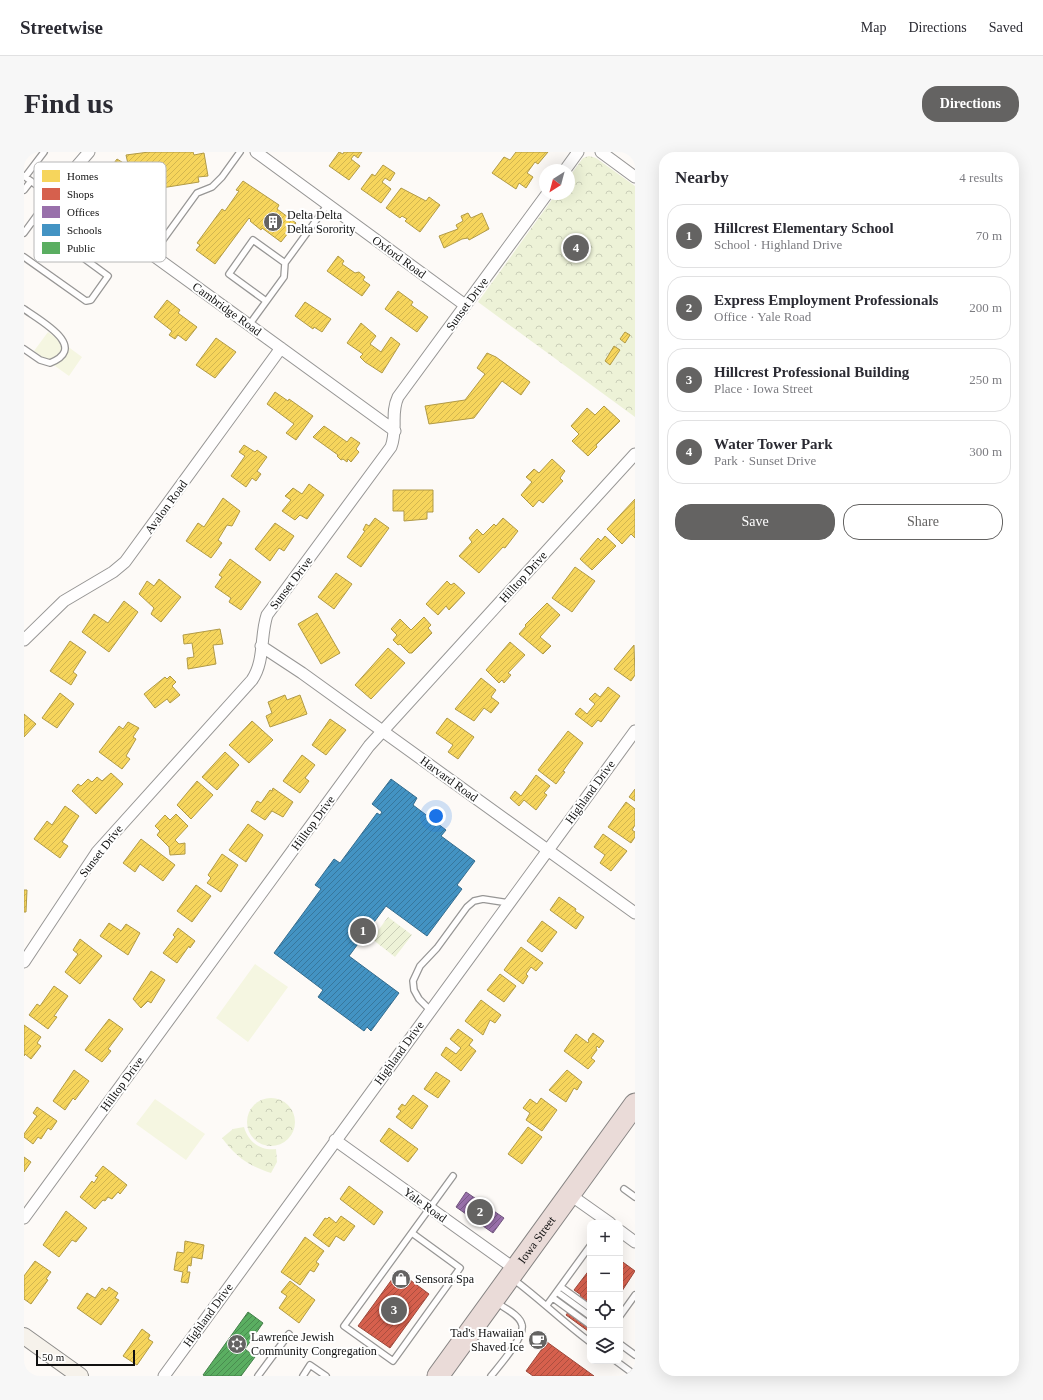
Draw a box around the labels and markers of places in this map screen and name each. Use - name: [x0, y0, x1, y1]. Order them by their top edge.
- place label: Delta Delta Delta Sorority: [287, 208, 355, 236]
- building icon: Delta Delta Delta Sorority: [262, 211, 284, 233]
- pin: 4: [563, 233, 589, 263]
- pin: 1: [350, 916, 376, 946]
- pin: 2: [467, 1197, 493, 1227]
- shop icon: Sensora Spa: [390, 1268, 412, 1290]
- place label: Sensora Spa: [415, 1272, 475, 1286]
- pin: 3: [381, 1295, 407, 1325]
- place label: Tad's Hawaiian Shaved Ice: [450, 1326, 524, 1354]
- cafe icon: Tad's Hawaiian Shaved Ice: [527, 1329, 549, 1351]
- place label: Lawrence Jewish Community Congregation: [251, 1330, 377, 1358]
- synagogue icon: Lawrence Jewish Community Congregation: [226, 1333, 248, 1355]

